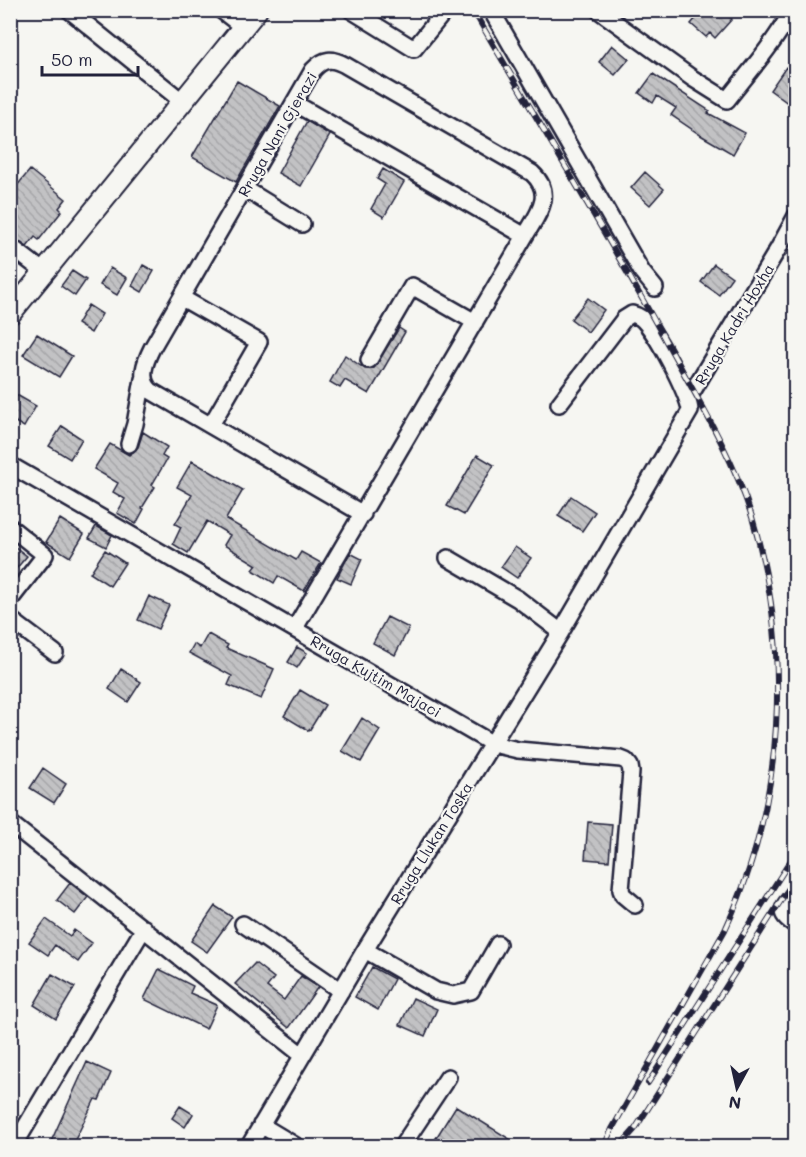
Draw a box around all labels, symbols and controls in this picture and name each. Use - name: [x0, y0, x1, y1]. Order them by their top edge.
- scale bar: [42, 39, 138, 77]
- text: 50 m: [51, 47, 93, 71]
- street label: Rruga Nani Gjerazi: [233, 68, 321, 200]
- street label: Rruga Kadri Hoxha: [690, 260, 778, 388]
- street label: Rruga Kujtim Majaci: [307, 630, 445, 722]
- street label: Rruga Llukan Toska: [385, 778, 477, 908]
- north arrow: [707, 1058, 767, 1118]
- text: N: [727, 1092, 742, 1115]

